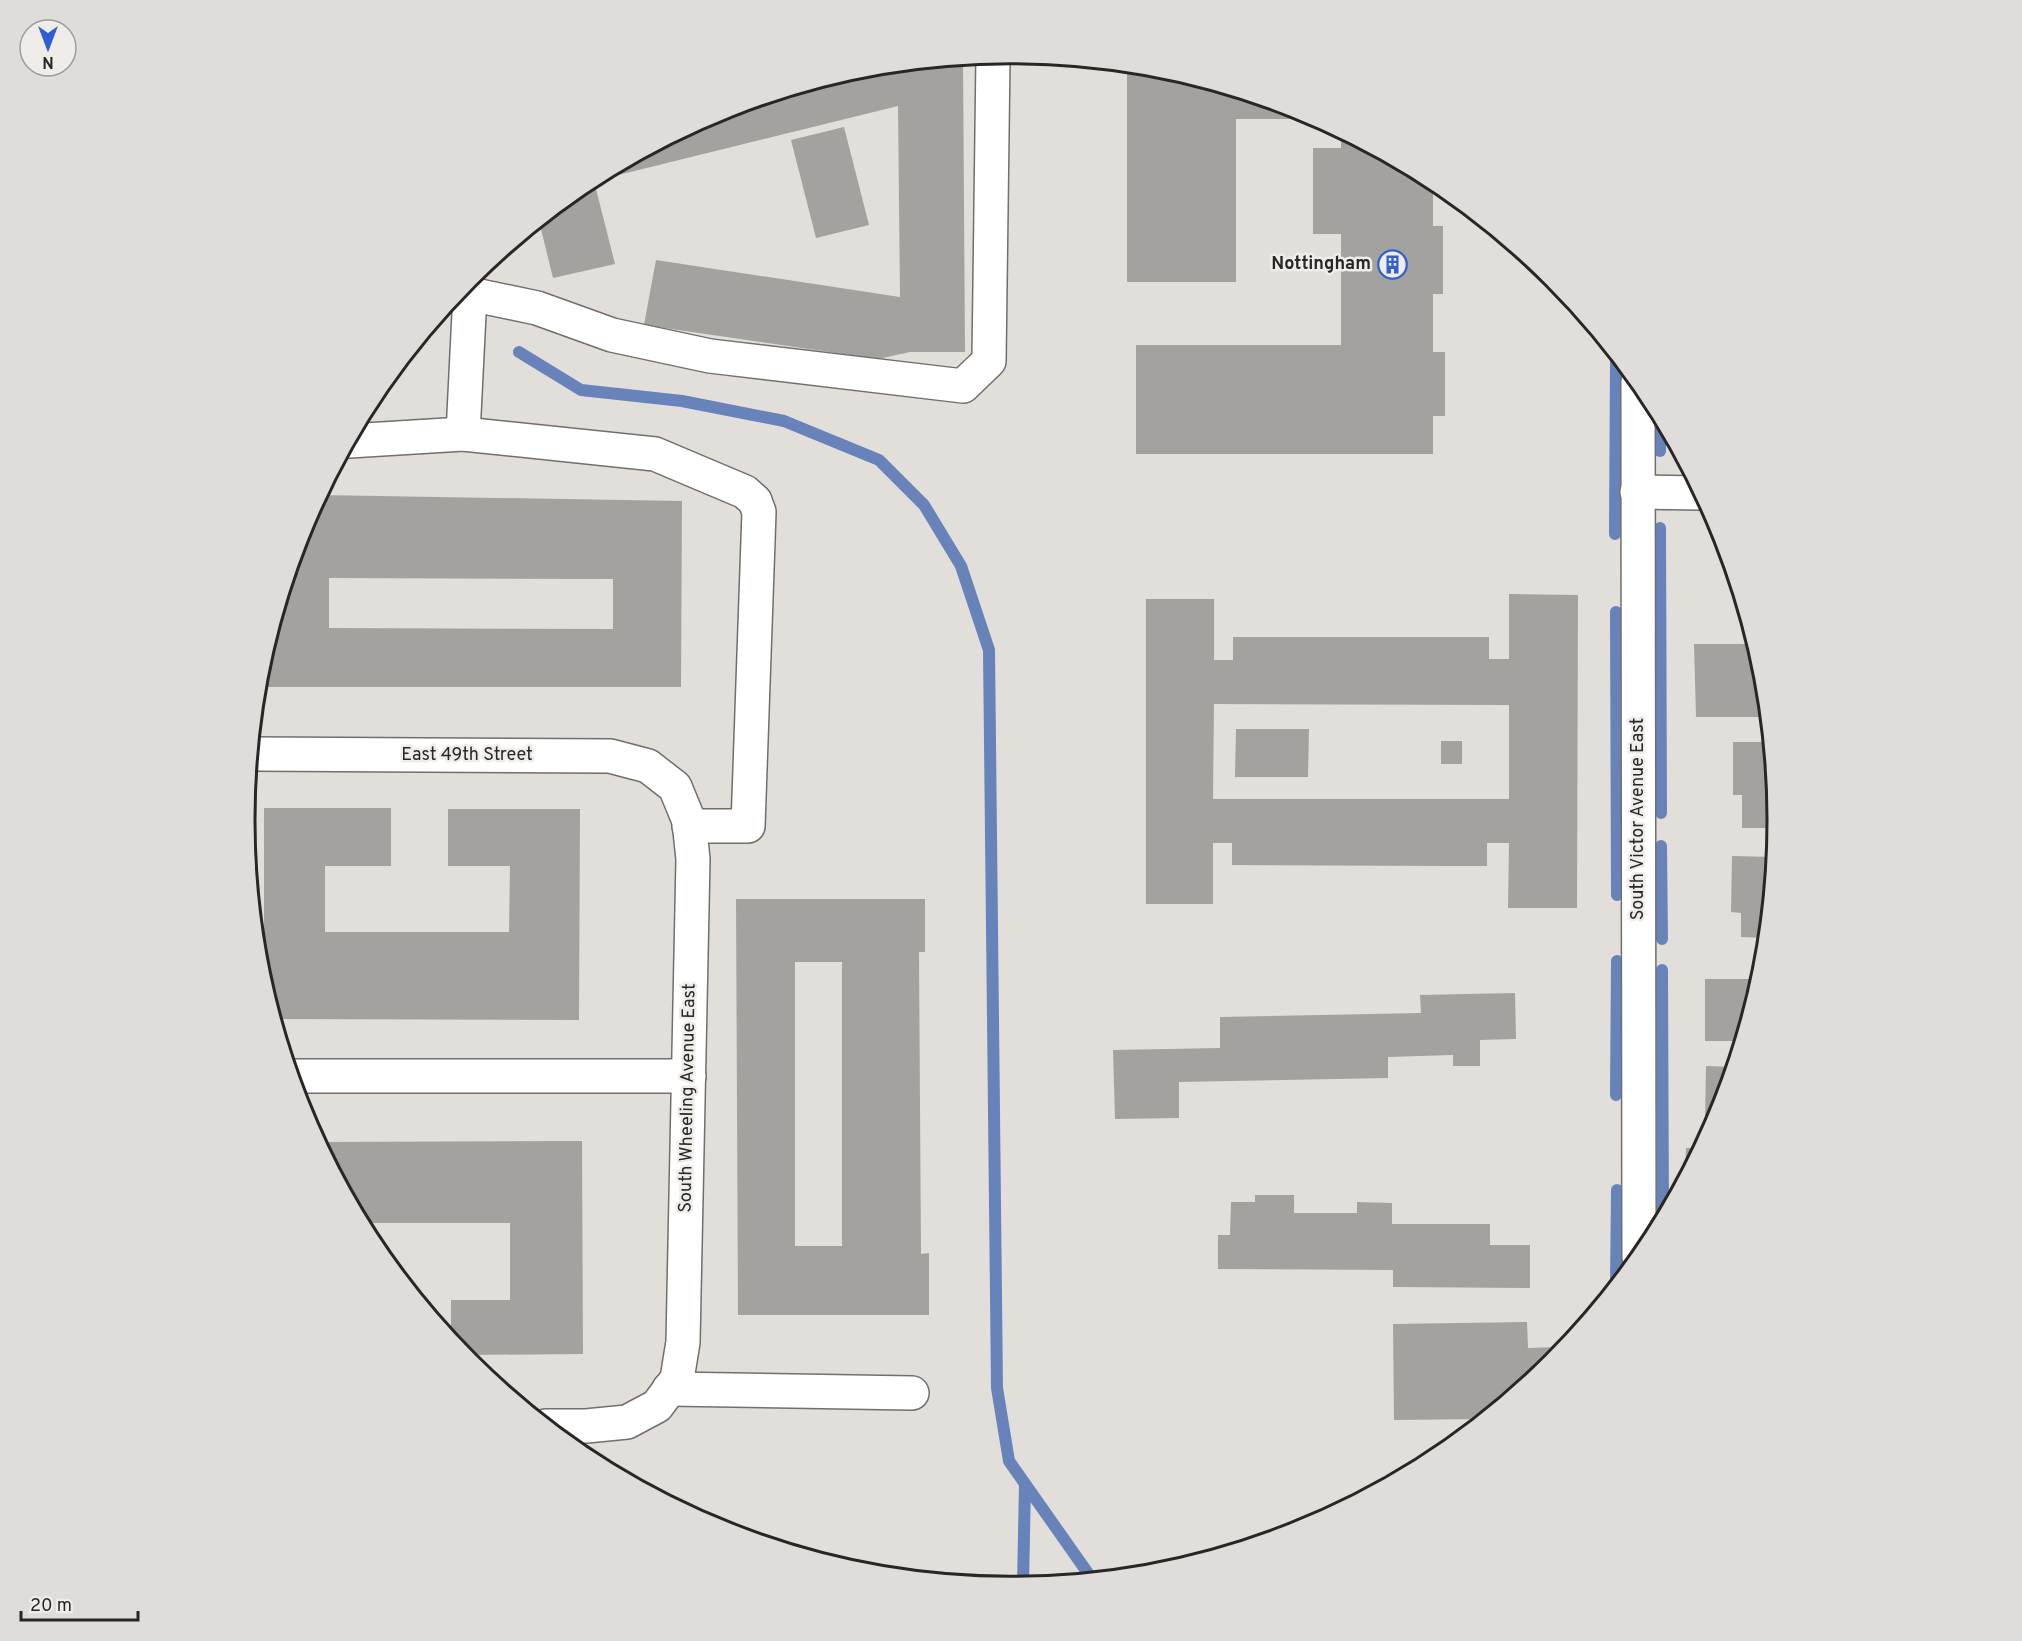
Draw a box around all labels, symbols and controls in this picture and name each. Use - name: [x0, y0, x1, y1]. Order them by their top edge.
- north arrow: [18, 18, 78, 78]
- text: N: [42, 51, 54, 71]
- building icon: Nottingham: [1376, 248, 1408, 280]
- place label: Nottingham: [1271, 253, 1371, 276]
- street label: South Victor Avenue East: [1627, 718, 1650, 920]
- street label: East 49th Street: [401, 744, 533, 767]
- street label: South Wheeling Avenue East: [675, 983, 701, 1213]
- scale bar: [21, 1584, 138, 1622]
- text: 20 m: [30, 1595, 72, 1618]

